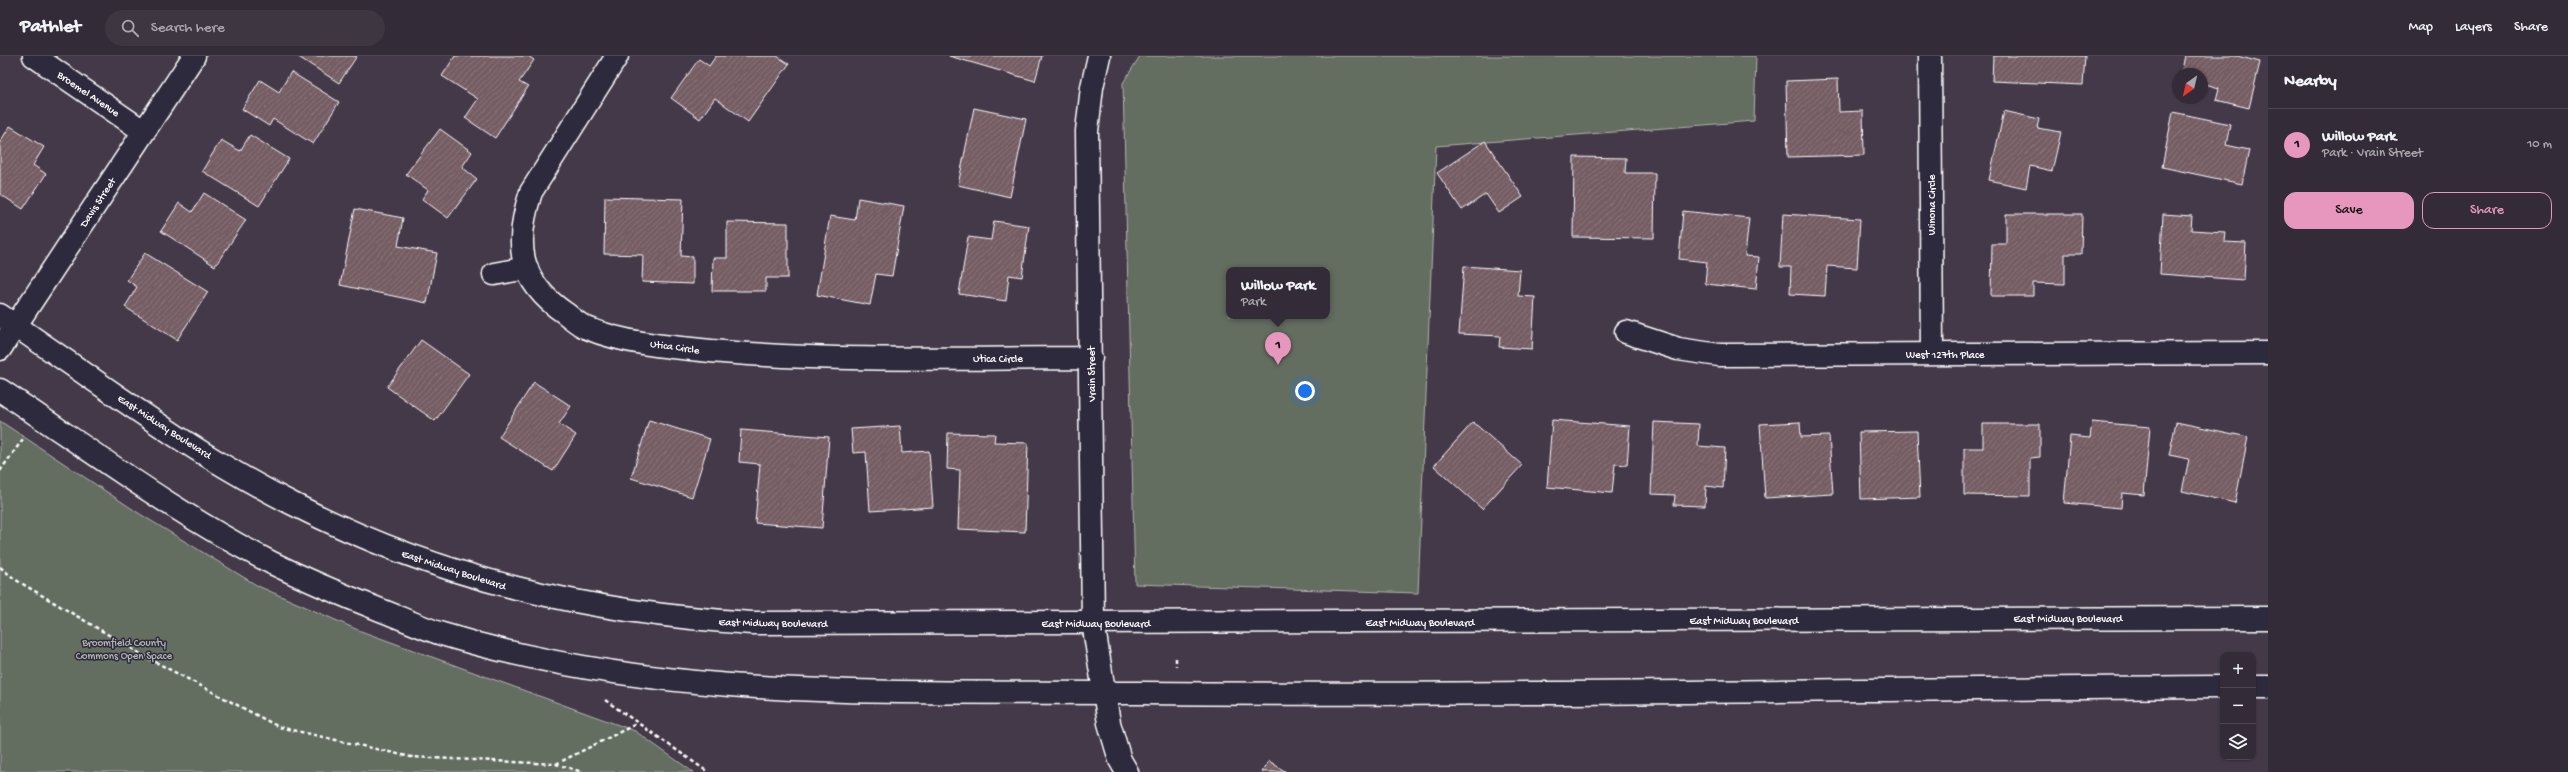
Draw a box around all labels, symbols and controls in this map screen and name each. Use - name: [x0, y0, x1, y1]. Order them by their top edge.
- search box: [105, 10, 385, 46]
- text: Pathlet: [20, 16, 81, 39]
- icon: search: [119, 17, 141, 39]
- text: Search here: [151, 19, 225, 37]
- text: Map: [2409, 19, 2433, 36]
- text: Layers: [2455, 19, 2492, 36]
- text: Share: [2514, 19, 2548, 36]
- north arrow: [2172, 68, 2208, 104]
- street label: Broemel Avenue: [54, 69, 122, 120]
- text: Nearby: [2284, 72, 2337, 92]
- text: Willow Park: [2322, 128, 2396, 146]
- text: 1: [2294, 137, 2300, 152]
- text: 10 m: [2527, 137, 2552, 152]
- text: Park · Vrain Street: [2322, 146, 2423, 161]
- street label: Winona Circle: [1927, 174, 1939, 235]
- street label: Davis Street: [78, 175, 120, 231]
- button: Save: [2284, 192, 2414, 229]
- button: Share: [2422, 192, 2552, 229]
- popup: [1226, 267, 1330, 319]
- text: Willow Park: [1241, 277, 1315, 295]
- text: Park: [1241, 295, 1266, 310]
- pin: 1: [1265, 332, 1291, 365]
- street label: Utica Circle: [649, 339, 701, 357]
- street label: Vrain Street: [1087, 345, 1099, 403]
- street label: West 127th Place: [1906, 350, 1985, 362]
- street label: Utica Circle: [973, 354, 1023, 366]
- your location: [1295, 381, 1315, 401]
- street label: East Midway Boulevard: [115, 393, 214, 463]
- street label: East Midway Boulevard: [400, 548, 509, 594]
- street label: East Midway Boulevard: [2013, 614, 2124, 626]
- street label: East Midway Boulevard: [1689, 616, 1800, 628]
- street label: East Midway Boulevard: [718, 617, 829, 631]
- street label: East Midway Boulevard: [1365, 618, 1476, 630]
- street label: East Midway Boulevard: [1041, 619, 1152, 631]
- park label: Broomfield County Commons Open Space: [76, 637, 173, 663]
- map controls: [2220, 652, 2256, 760]
- button: +: [2220, 652, 2256, 688]
- button: −: [2220, 688, 2256, 724]
- button: layers: [2220, 724, 2256, 760]

